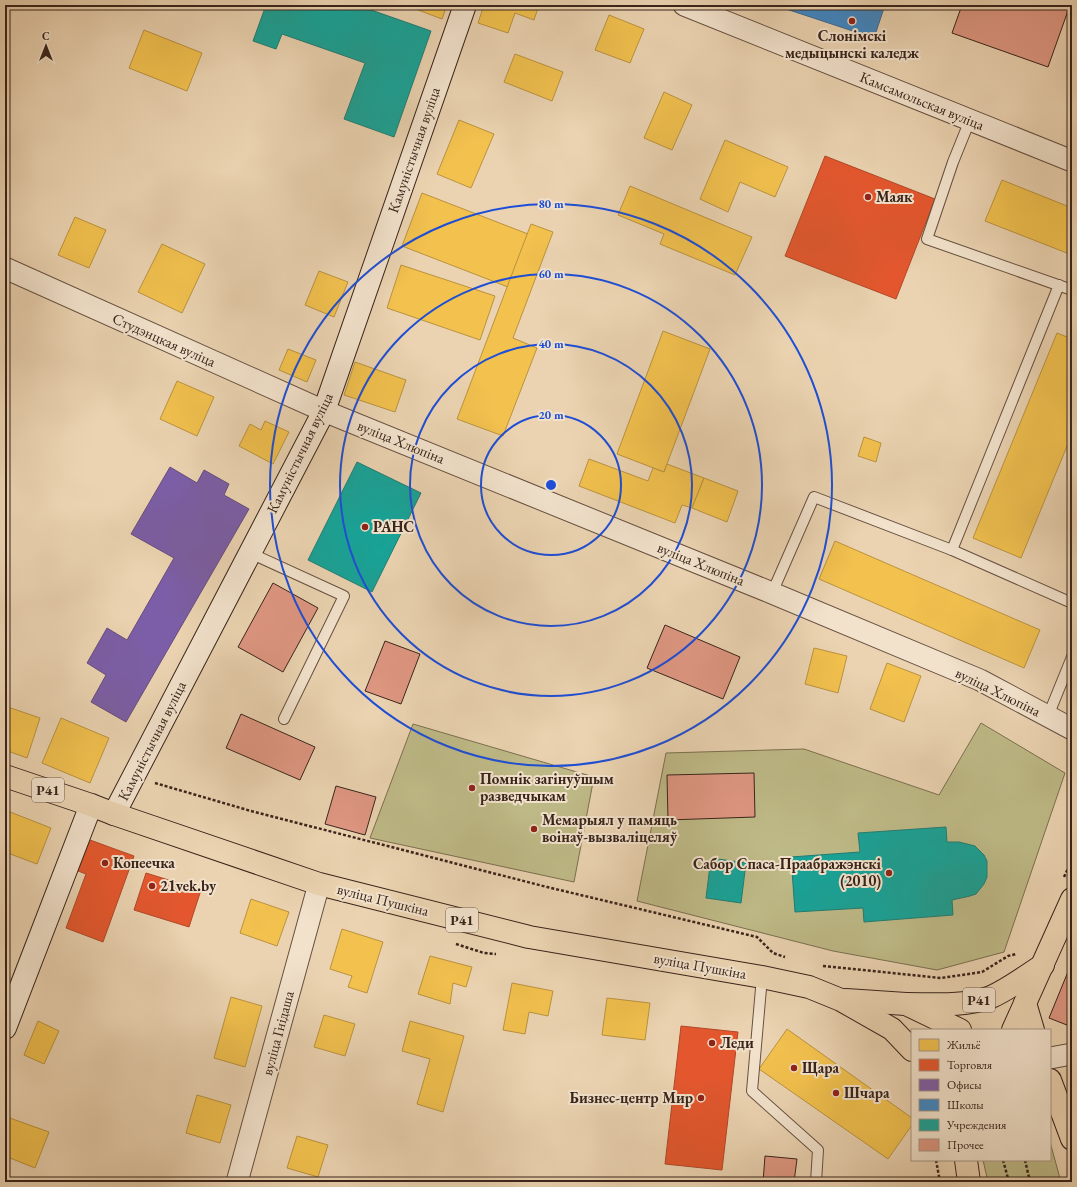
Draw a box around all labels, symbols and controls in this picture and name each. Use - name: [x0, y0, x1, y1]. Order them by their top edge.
- marker: Слонімскі медыцынскі каледж: [847, 16, 857, 26]
- north arrow: [26, 26, 66, 66]
- place label: Слонімскі медыцынскі каледж: [785, 26, 919, 62]
- text: С: [42, 29, 50, 43]
- street label: Камсамольская вуліца: [857, 67, 987, 134]
- street label: Камуністычная вуліца: [383, 84, 444, 215]
- place label: Маяк: [876, 187, 913, 206]
- marker: Маяк: [863, 192, 873, 202]
- text: 80 m: [538, 196, 564, 212]
- text: 60 m: [538, 266, 564, 282]
- street label: Студэнцкая вуліца: [110, 308, 219, 371]
- text: 40 m: [538, 336, 564, 352]
- street label: Камуністычная вуліца: [262, 389, 337, 516]
- text: 20 m: [538, 407, 564, 423]
- street label: вуліца Хлюпіна: [355, 415, 448, 468]
- centre of rings: [544, 478, 558, 492]
- place label: РАНС: [373, 517, 414, 536]
- marker: РАНС: [360, 522, 370, 532]
- street label: вуліца Хлюпіна: [655, 537, 748, 590]
- street label: вуліца Хлюпіна: [952, 663, 1044, 720]
- street label: Камуністычная вуліца: [113, 678, 190, 804]
- place label: Помнік загінуўшым разведчыкам: [480, 769, 614, 805]
- road number: Р41: [32, 778, 64, 802]
- marker: Помнік загінуўшым разведчыкам: [467, 783, 477, 793]
- place label: Мемарыял у памяць воінаў-вызваліцеляў: [542, 810, 678, 846]
- marker: Мемарыял у памяць воінаў-вызваліцеляў: [529, 824, 539, 834]
- place label: Копеечка: [113, 853, 175, 872]
- place label: Сабор Спаса-Праабражэнскі (2010): [693, 854, 882, 890]
- marker: Копеечка: [100, 858, 110, 868]
- marker: Сабор Спаса-Праабражэнскі (2010): [884, 868, 894, 878]
- place label: 21vek.by: [160, 876, 217, 895]
- street label: вуліца Пушкіна: [335, 879, 431, 920]
- marker: 21vek.by: [147, 881, 157, 891]
- road number: Р41: [446, 908, 478, 932]
- street label: вуліца Пушкіна: [652, 948, 748, 983]
- street label: вуліца Гнідаша: [257, 988, 298, 1077]
- road number: Р41: [963, 988, 995, 1012]
- legend: [911, 1029, 1051, 1161]
- place label: Леди: [720, 1033, 754, 1052]
- text: Жильё: [946, 1037, 981, 1053]
- marker: Леди: [707, 1038, 717, 1048]
- text: Торговля: [947, 1057, 993, 1073]
- place label: Щара: [802, 1058, 840, 1077]
- marker: Щара: [789, 1063, 799, 1073]
- text: Офисы: [947, 1077, 982, 1093]
- place label: Шчара: [844, 1083, 890, 1102]
- place label: Бизнес-центр Мир: [570, 1088, 693, 1107]
- marker: Шчара: [831, 1088, 841, 1098]
- marker: Бизнес-центр Мир: [696, 1093, 706, 1103]
- text: Школы: [947, 1097, 984, 1113]
- text: Учреждения: [946, 1117, 1007, 1133]
- text: Прочее: [947, 1137, 984, 1153]

